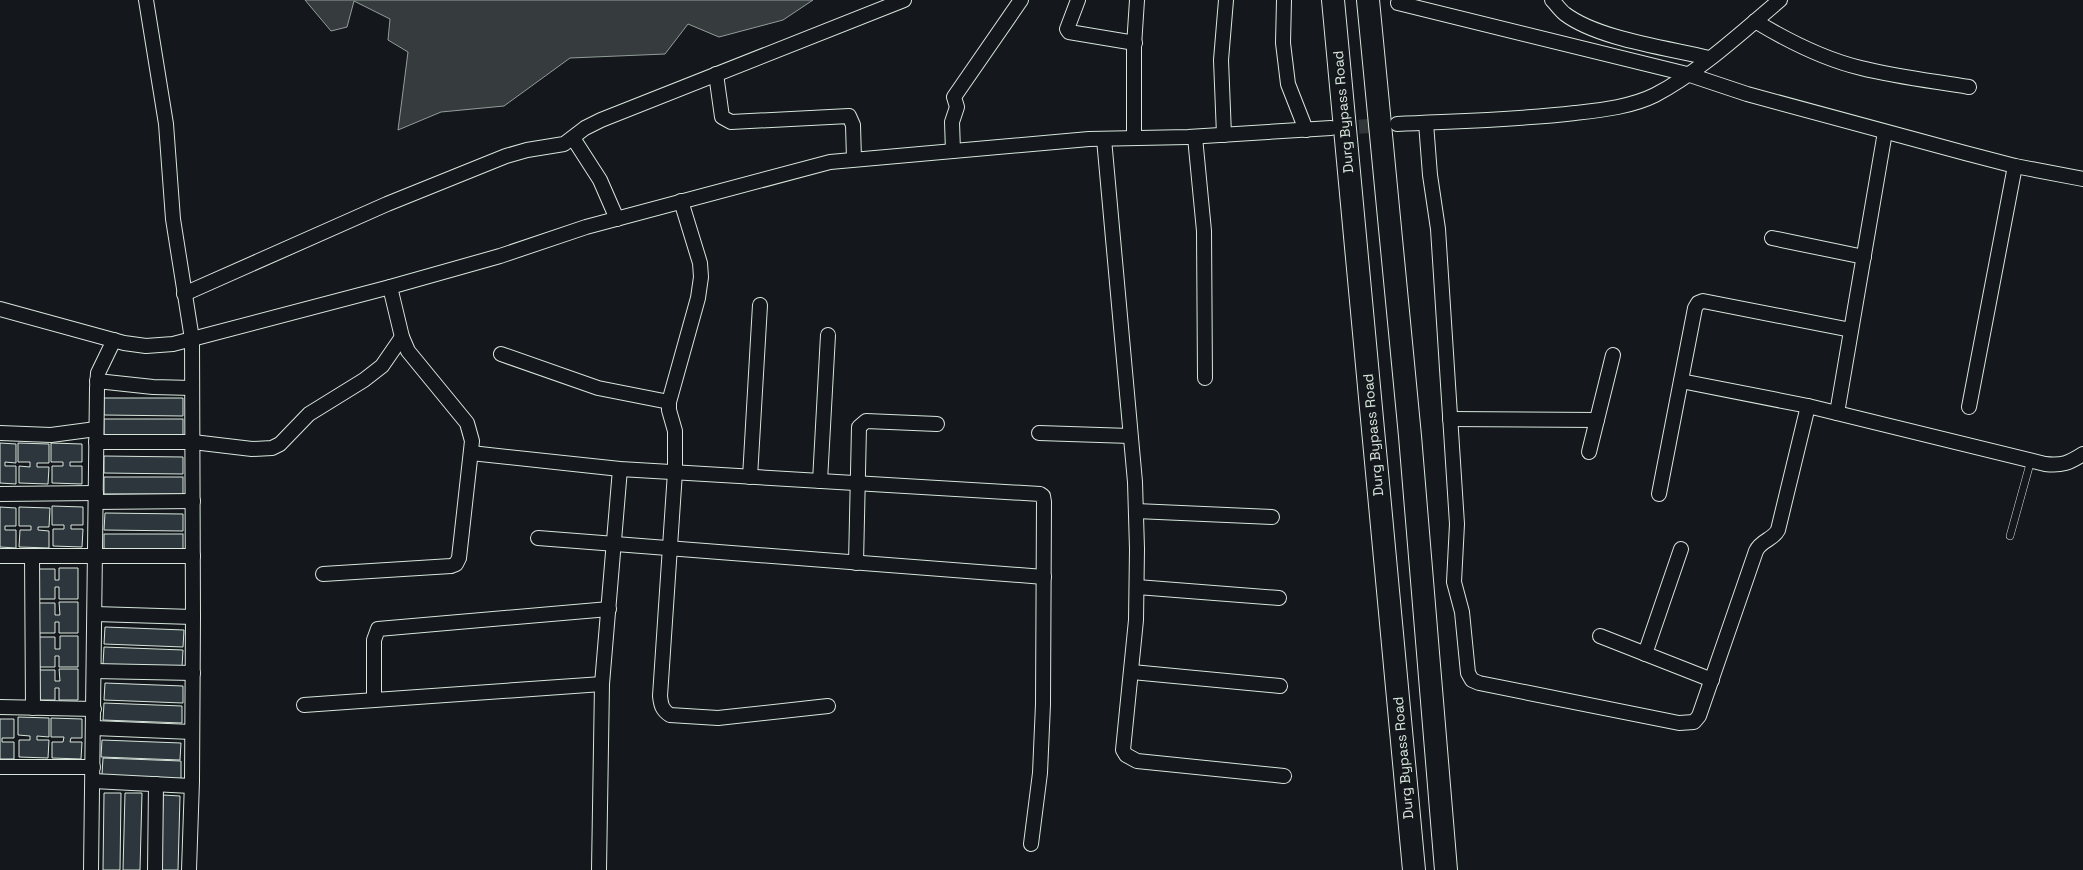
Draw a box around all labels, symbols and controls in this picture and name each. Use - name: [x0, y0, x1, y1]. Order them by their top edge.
- street label: Durg Bypass Road: [1329, 50, 1357, 174]
- street label: Durg Bypass Road: [1359, 373, 1387, 497]
- street label: Durg Bypass Road: [1389, 696, 1417, 820]

